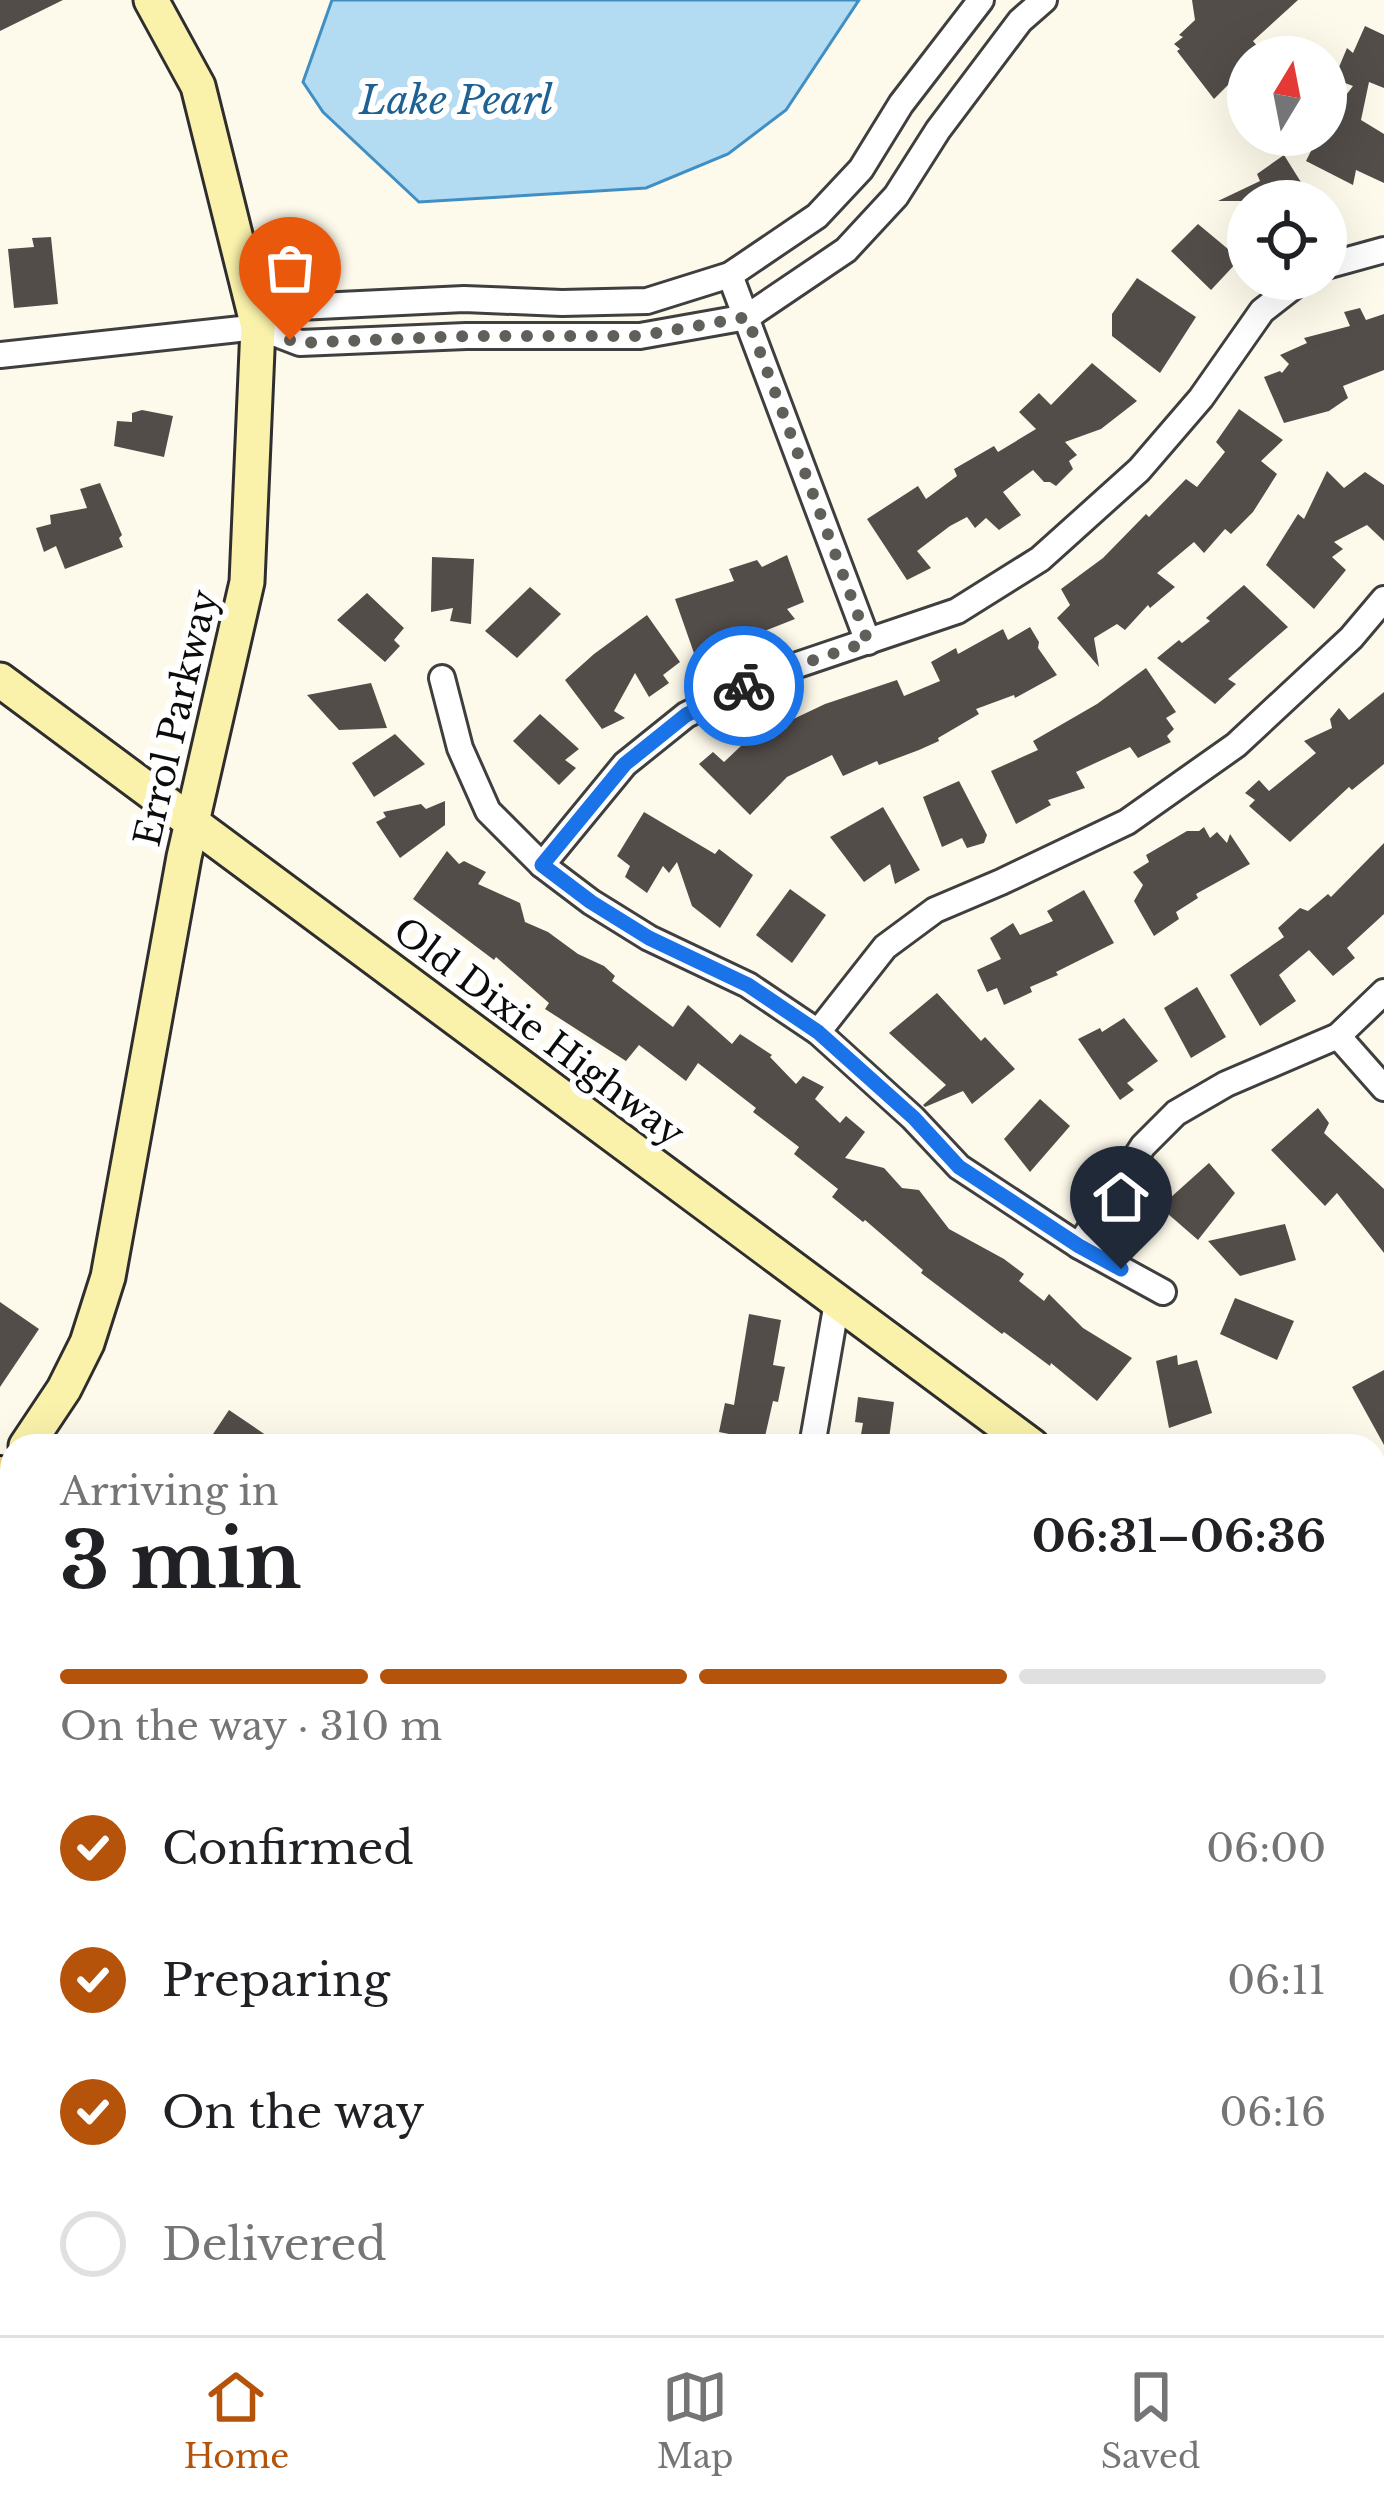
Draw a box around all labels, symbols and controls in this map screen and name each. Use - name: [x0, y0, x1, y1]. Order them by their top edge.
- north arrow: [1227, 36, 1347, 156]
- map controls: [1227, 36, 1347, 300]
- water label: Lake Pearl: [358, 76, 553, 125]
- button: locate: [1227, 180, 1347, 300]
- pin: [239, 217, 341, 340]
- icon: bag: [257, 235, 323, 301]
- street label: Errol Parkway: [125, 585, 227, 851]
- courier: [684, 626, 804, 746]
- icon: bike: [711, 653, 777, 719]
- street label: Old Dixie Highway: [385, 908, 693, 1156]
- pin: [1070, 1146, 1172, 1269]
- icon: home: [1088, 1164, 1154, 1230]
- text: Arriving in: [60, 1467, 279, 1516]
- text: 06:31–06:36: [1032, 1508, 1326, 1564]
- text: 3 min: [60, 1512, 302, 1609]
- text: On the way · 310 m: [60, 1702, 442, 1751]
- icon: check: [60, 1815, 126, 1881]
- text: Confirmed: [162, 1820, 414, 1876]
- text: 06:00: [1206, 1824, 1326, 1873]
- icon: check: [60, 1947, 126, 2013]
- text: Preparing: [162, 1952, 390, 2008]
- text: 06:11: [1227, 1956, 1326, 2005]
- icon: check: [60, 2079, 126, 2145]
- text: On the way: [162, 2084, 425, 2140]
- text: 06:16: [1219, 2088, 1326, 2137]
- text: Delivered: [162, 2216, 387, 2272]
- tab: Home: [184, 2364, 289, 2477]
- tab: Map: [657, 2364, 733, 2477]
- tab: Saved: [1101, 2364, 1200, 2477]

